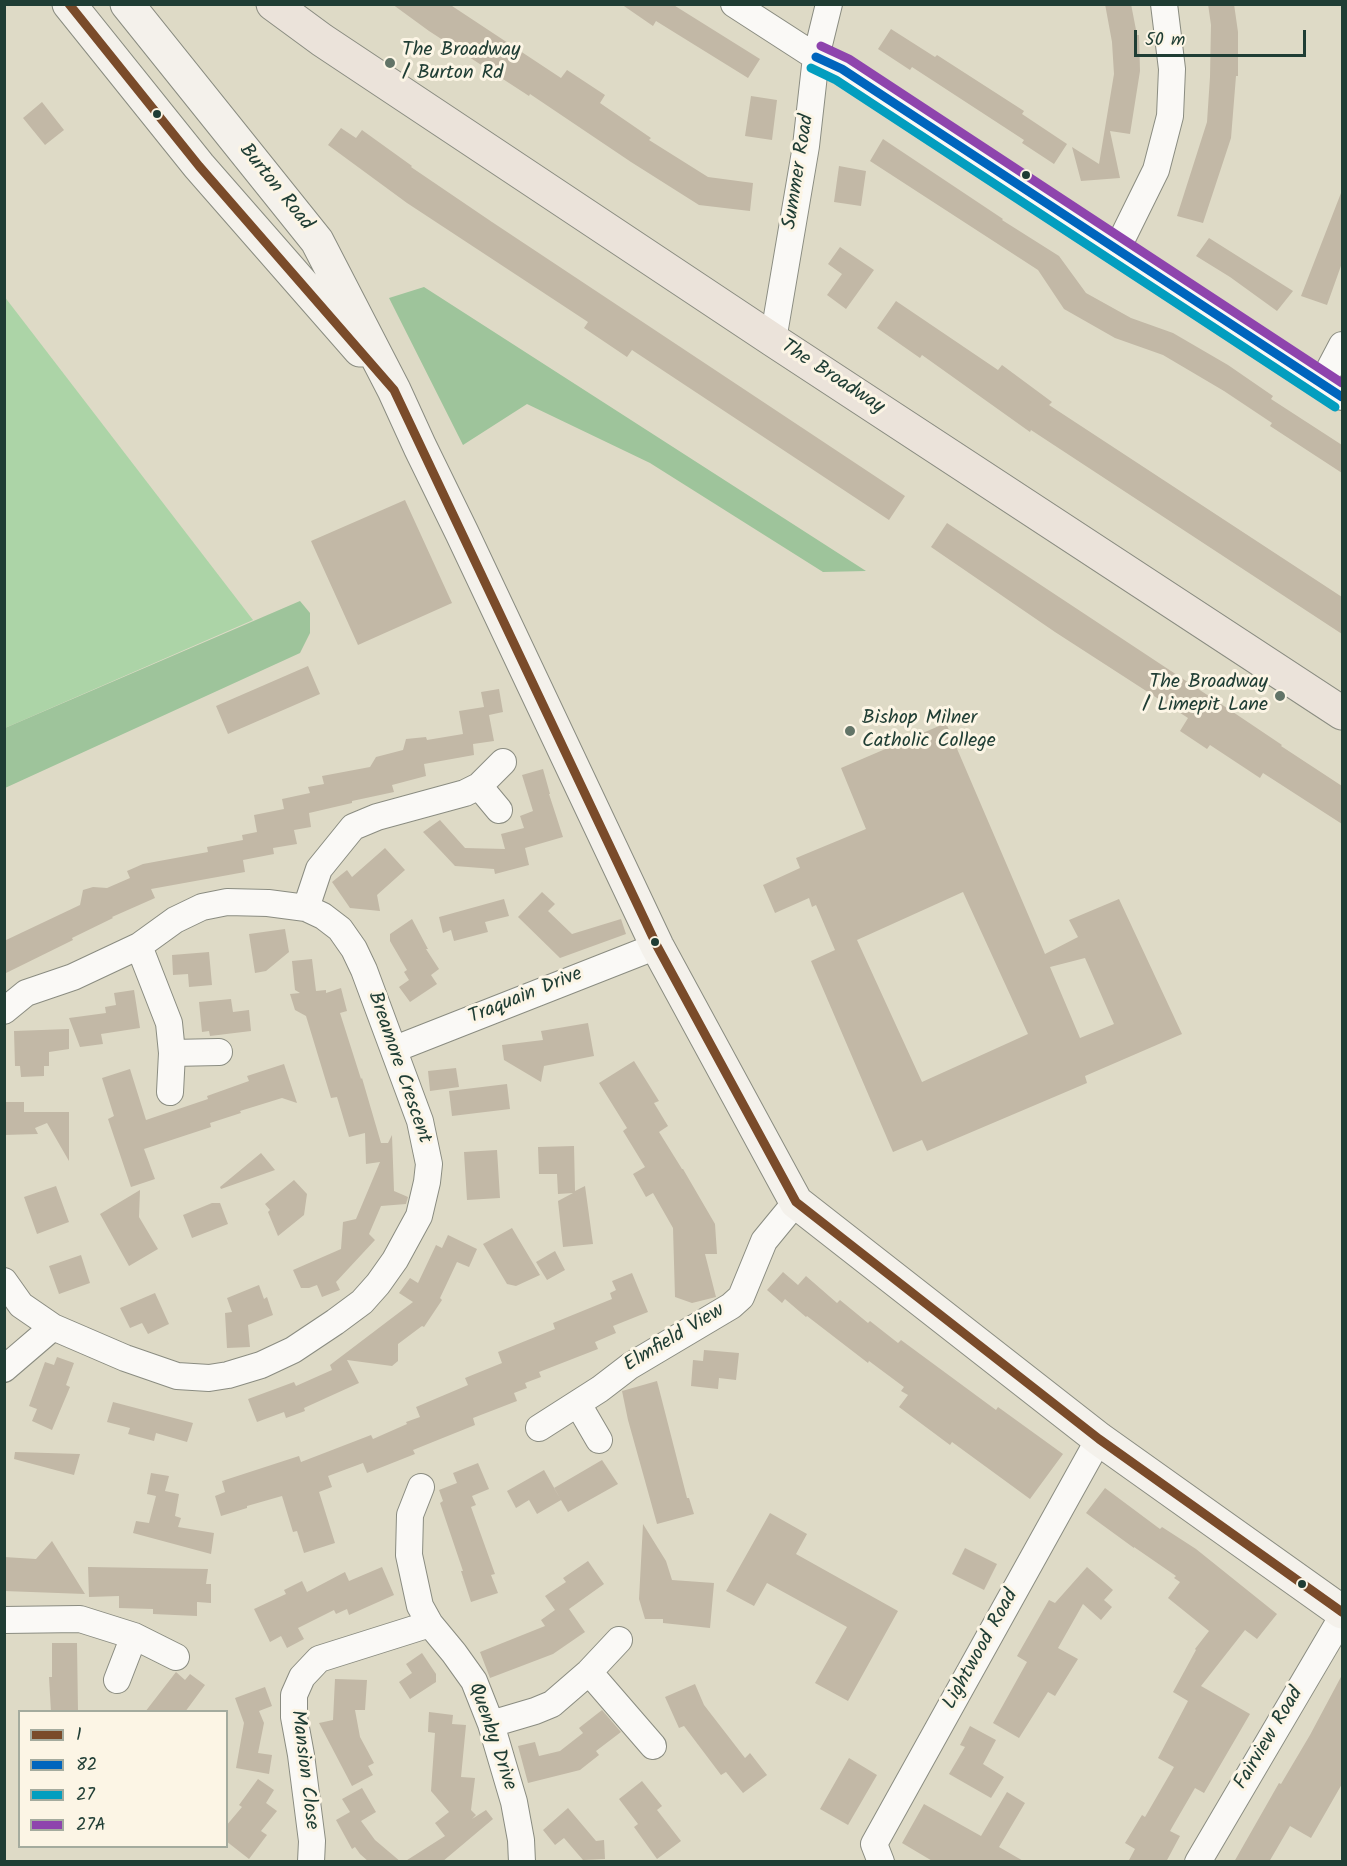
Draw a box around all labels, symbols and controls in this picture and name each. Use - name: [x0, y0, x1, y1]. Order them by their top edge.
- scale bar: [1137, 18, 1310, 56]
- text: 50 m: [1145, 26, 1185, 55]
- place label: The Broadway / Burton Rd: [402, 40, 520, 87]
- marker: The Broadway / Burton Rd: [383, 56, 397, 70]
- unlabelled marker: [151, 108, 163, 120]
- street label: Summer Road: [779, 113, 821, 231]
- street label: Burton Road: [233, 140, 317, 236]
- unlabelled marker: [1020, 169, 1032, 181]
- street label: The Broadway: [776, 336, 888, 420]
- place label: The Broadway / Limepit Lane: [1142, 672, 1268, 719]
- marker: The Broadway / Limepit Lane: [1273, 689, 1287, 703]
- place label: Bishop Milner Catholic College: [862, 708, 996, 755]
- marker: Bishop Milner Catholic College: [843, 724, 857, 738]
- unlabelled marker: [649, 936, 661, 948]
- street label: Traquain Drive: [466, 963, 586, 1031]
- street label: Breamore Crescent: [361, 989, 435, 1147]
- street label: Elmfield View: [620, 1300, 730, 1378]
- unlabelled marker: [1296, 1578, 1308, 1590]
- street label: Lightwood Road: [939, 1586, 1025, 1714]
- street label: Quenby Drive: [461, 1680, 521, 1794]
- street label: Fairview Road: [1230, 1684, 1310, 1794]
- street label: Mansion Close: [284, 1709, 322, 1831]
- legend: [18, 1710, 228, 1848]
- text: 1: [76, 1721, 82, 1750]
- text: 82: [76, 1751, 97, 1780]
- text: 27: [76, 1781, 95, 1810]
- text: 27A: [76, 1811, 106, 1840]

